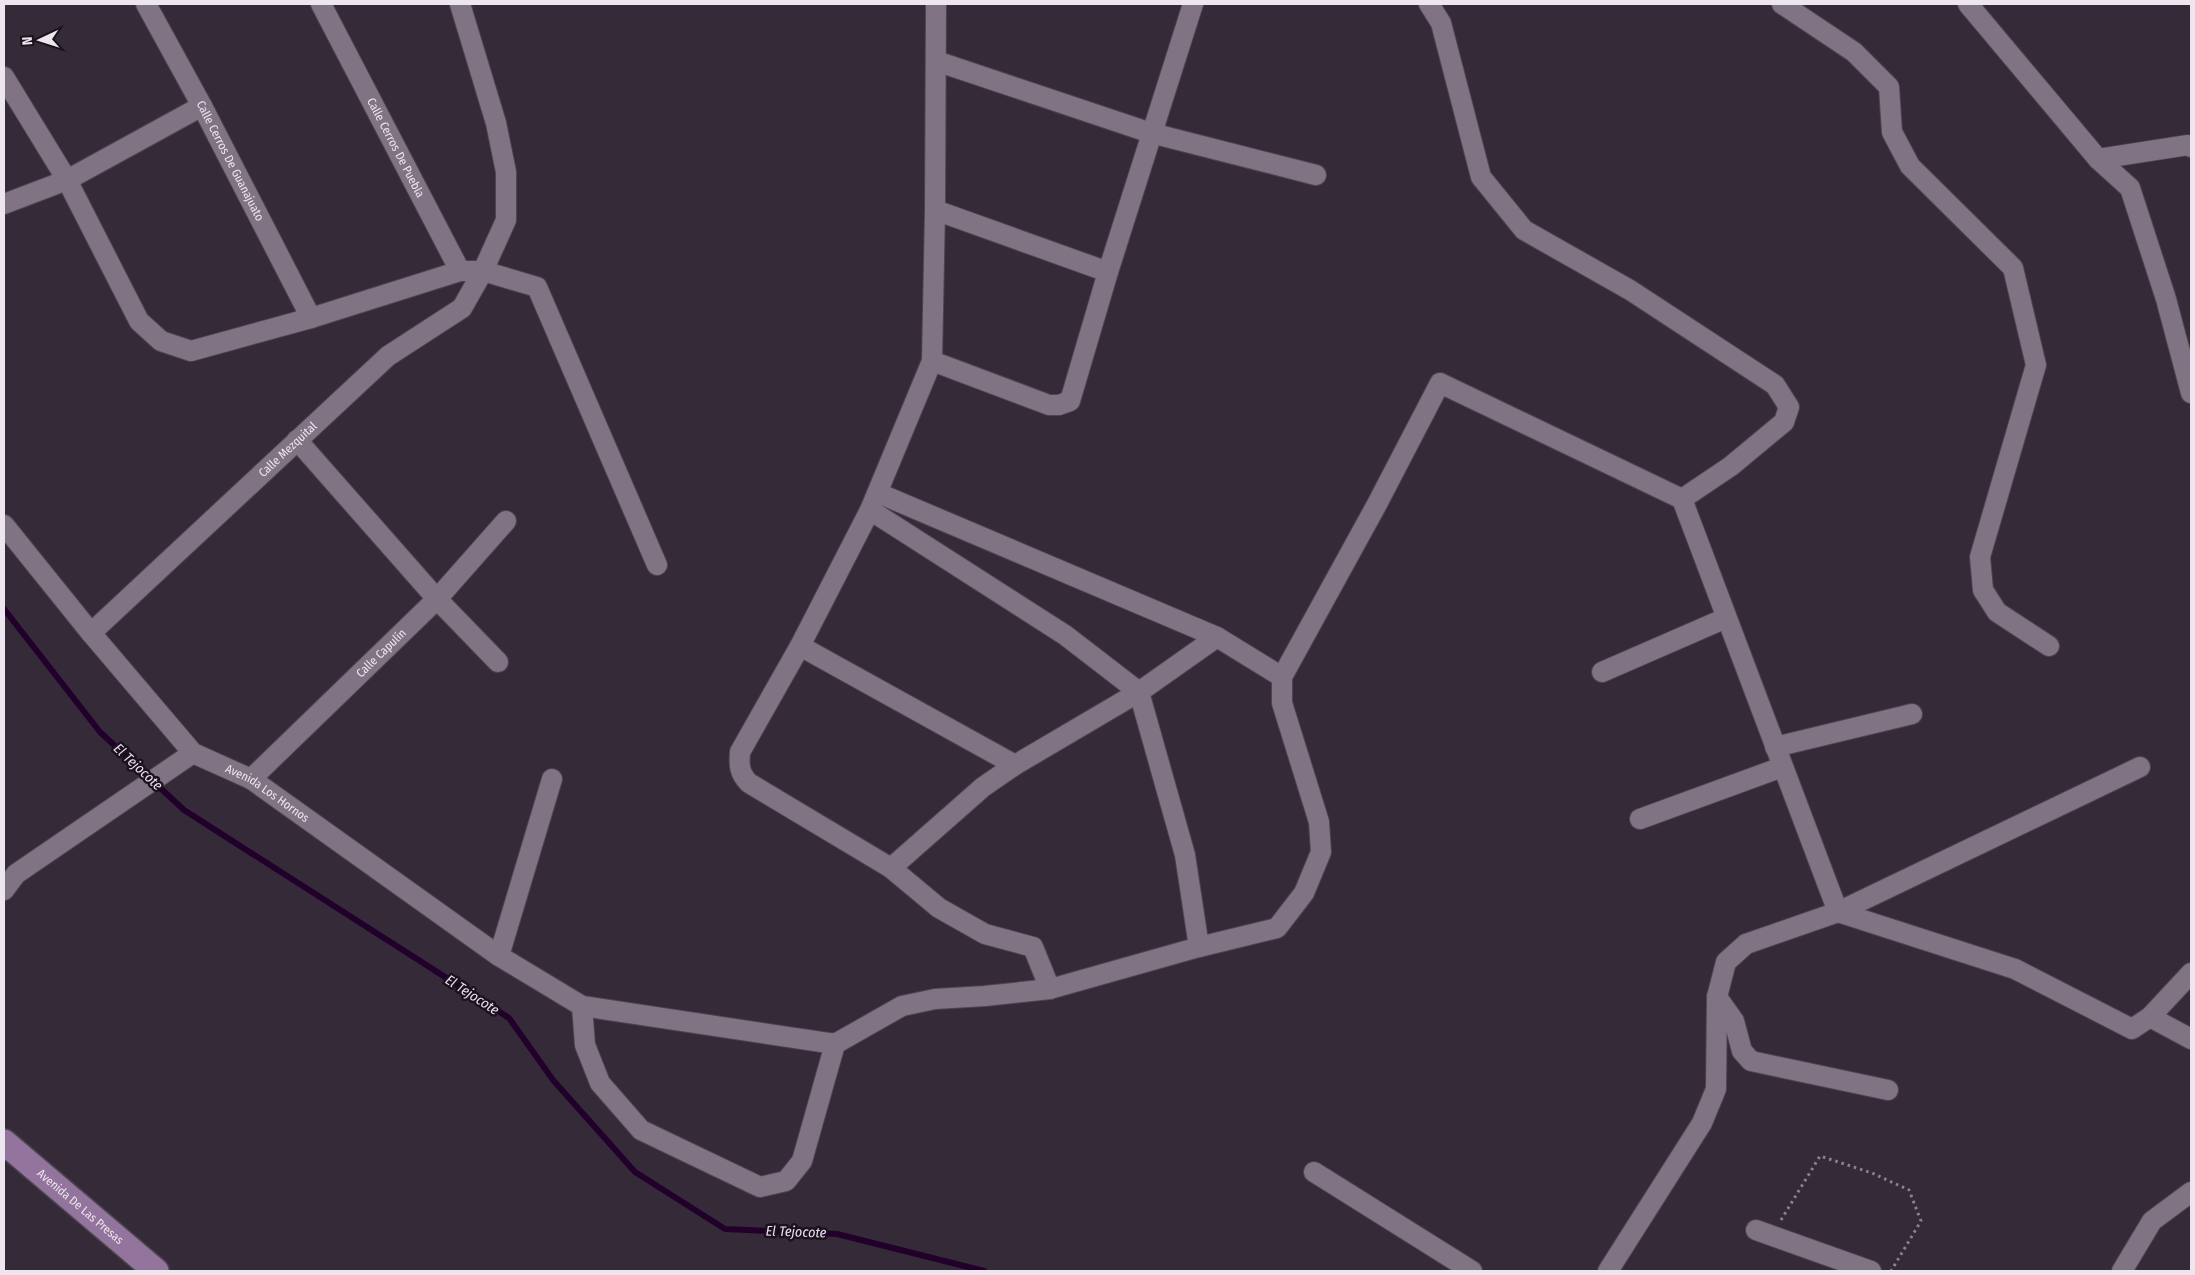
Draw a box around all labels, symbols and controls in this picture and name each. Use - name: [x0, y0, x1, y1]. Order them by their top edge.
- north arrow: [15, 15, 65, 65]
- text: N: [19, 36, 36, 46]
- street label: Calle Cerros De Puebla: [364, 96, 428, 200]
- street label: Calle Cerros De Guanajuato: [194, 98, 267, 223]
- street label: Calle Mezquital: [256, 419, 320, 480]
- street label: Calle Capulín: [353, 626, 409, 680]
- water label: El Tejocote: [110, 740, 166, 794]
- street label: Avenida Los Hornos: [223, 761, 312, 825]
- water label: El Tejocote: [442, 971, 502, 1019]
- street label: Avenida De Las Presas: [34, 1166, 126, 1247]
- water label: El Tejocote: [765, 1222, 827, 1242]

